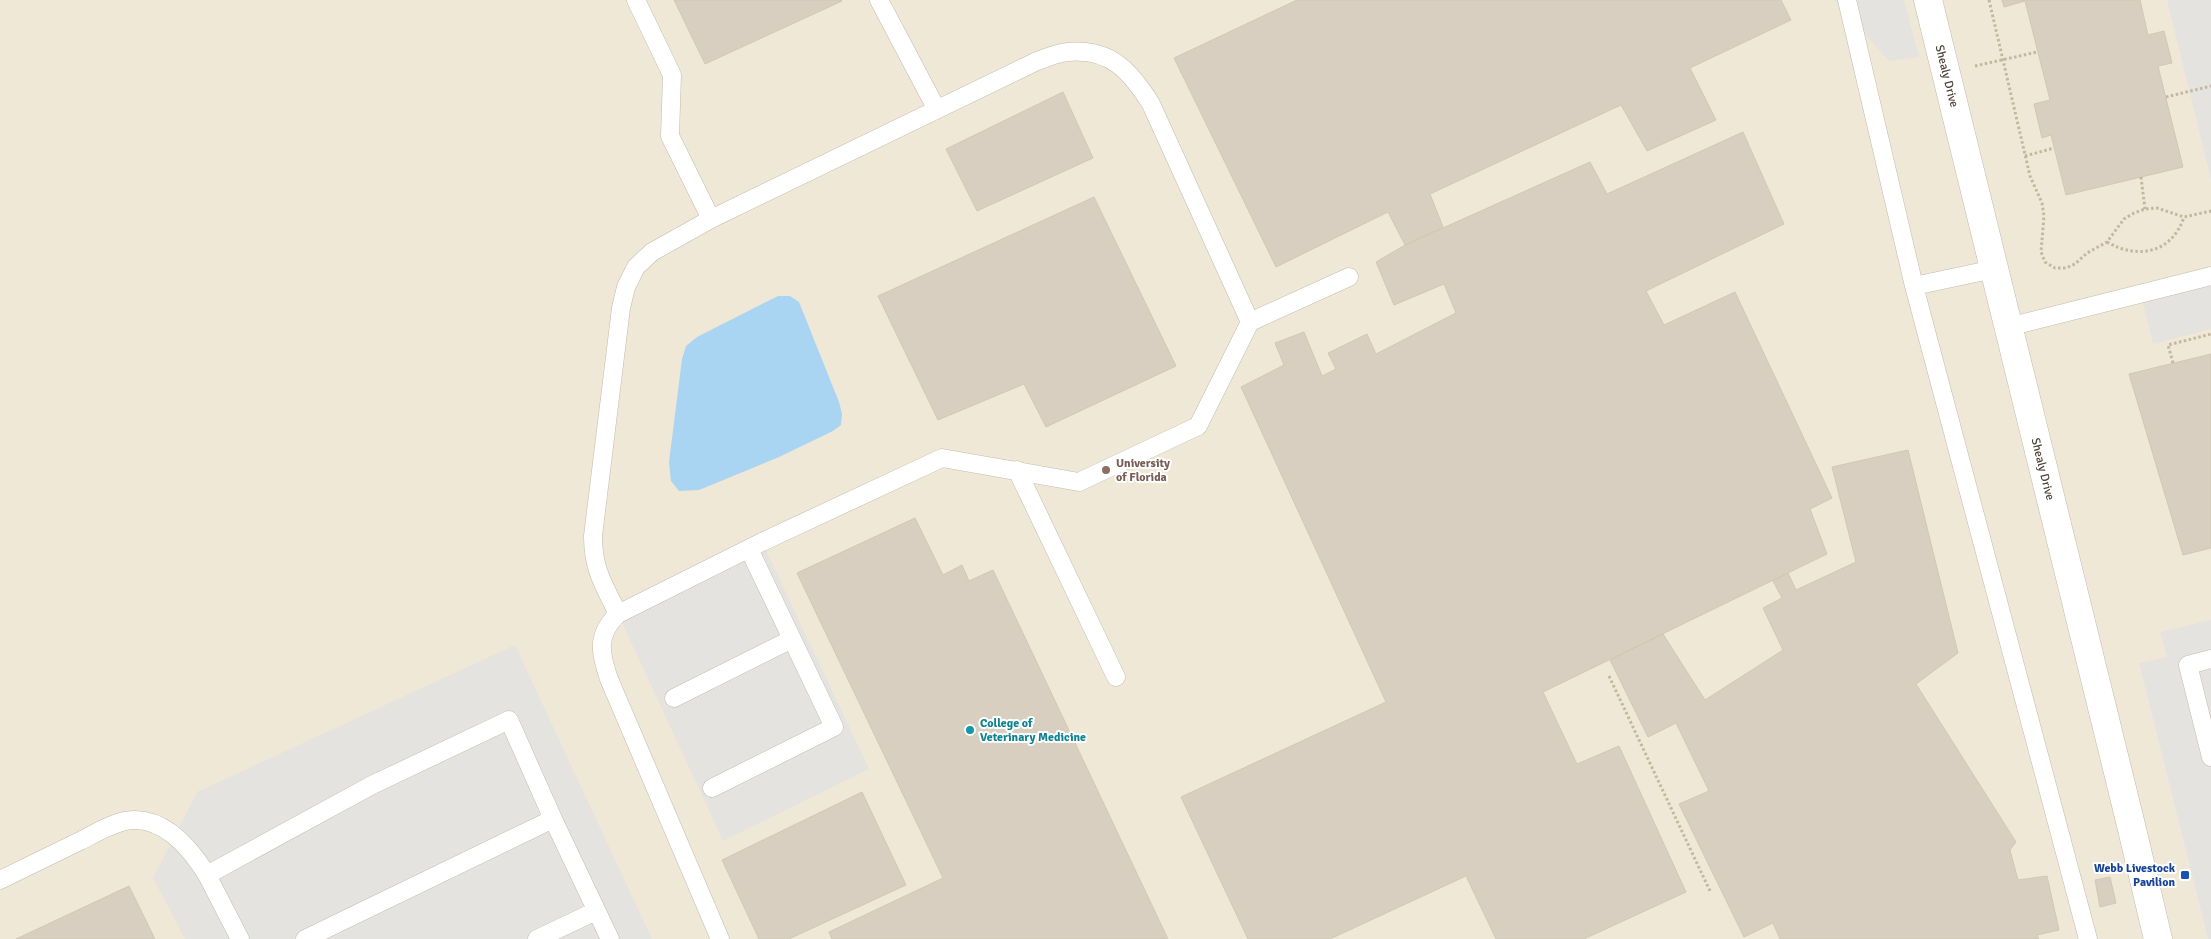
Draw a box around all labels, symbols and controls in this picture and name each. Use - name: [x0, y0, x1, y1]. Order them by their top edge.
- street label: Shealy Drive: [1932, 43, 1962, 109]
- street label: Shealy Drive: [2028, 436, 2058, 502]
- place label: University of Florida: [1116, 456, 1170, 485]
- marker: University of Florida: [1100, 464, 1112, 476]
- place label: College of Veterinary Medicine: [980, 716, 1086, 745]
- marker: College of Veterinary Medicine: [964, 724, 976, 736]
- place label: Webb Livestock Pavilion: [2094, 861, 2176, 890]
- marker: Webb Livestock Pavilion: [2179, 869, 2191, 881]

